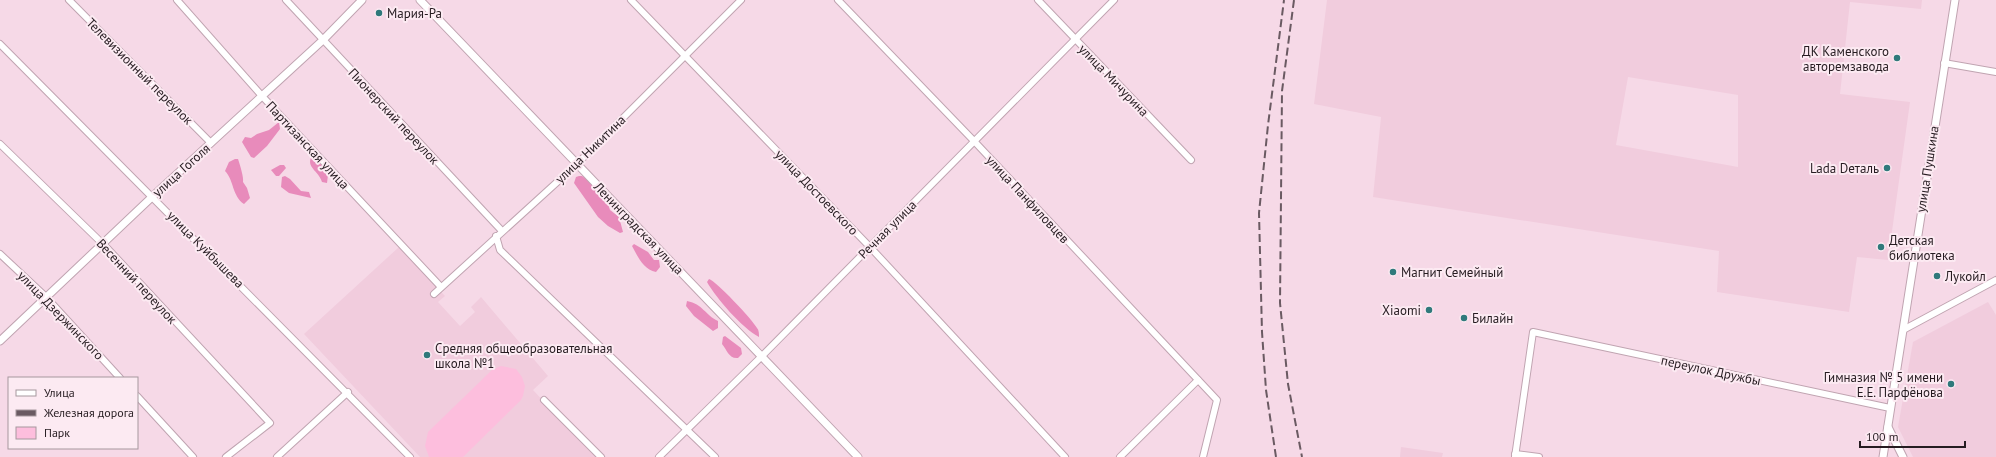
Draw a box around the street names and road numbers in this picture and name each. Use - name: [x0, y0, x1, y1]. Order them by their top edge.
- street label: Телевизионный переулок: [83, 14, 197, 129]
- street label: улица Мичурина: [1075, 41, 1152, 120]
- street label: Пионерский переулок: [345, 65, 443, 169]
- street label: Партизанская улица: [262, 98, 353, 193]
- street label: улица Никитина: [552, 111, 629, 187]
- street label: улица Пушкина: [1912, 125, 1943, 214]
- street label: улица Гоголя: [149, 140, 214, 201]
- street label: улица Достоевского: [771, 146, 862, 239]
- street label: улица Панфиловцев: [982, 152, 1073, 247]
- street label: Ленинградская улица: [589, 178, 687, 278]
- street label: Речная улица: [854, 196, 920, 262]
- street label: улица Куйбышева: [163, 207, 248, 292]
- street label: Весенний переулок: [93, 235, 181, 328]
- street label: улица Дзержинского: [14, 267, 108, 363]
- street label: переулок Дружбы: [1660, 352, 1762, 389]

